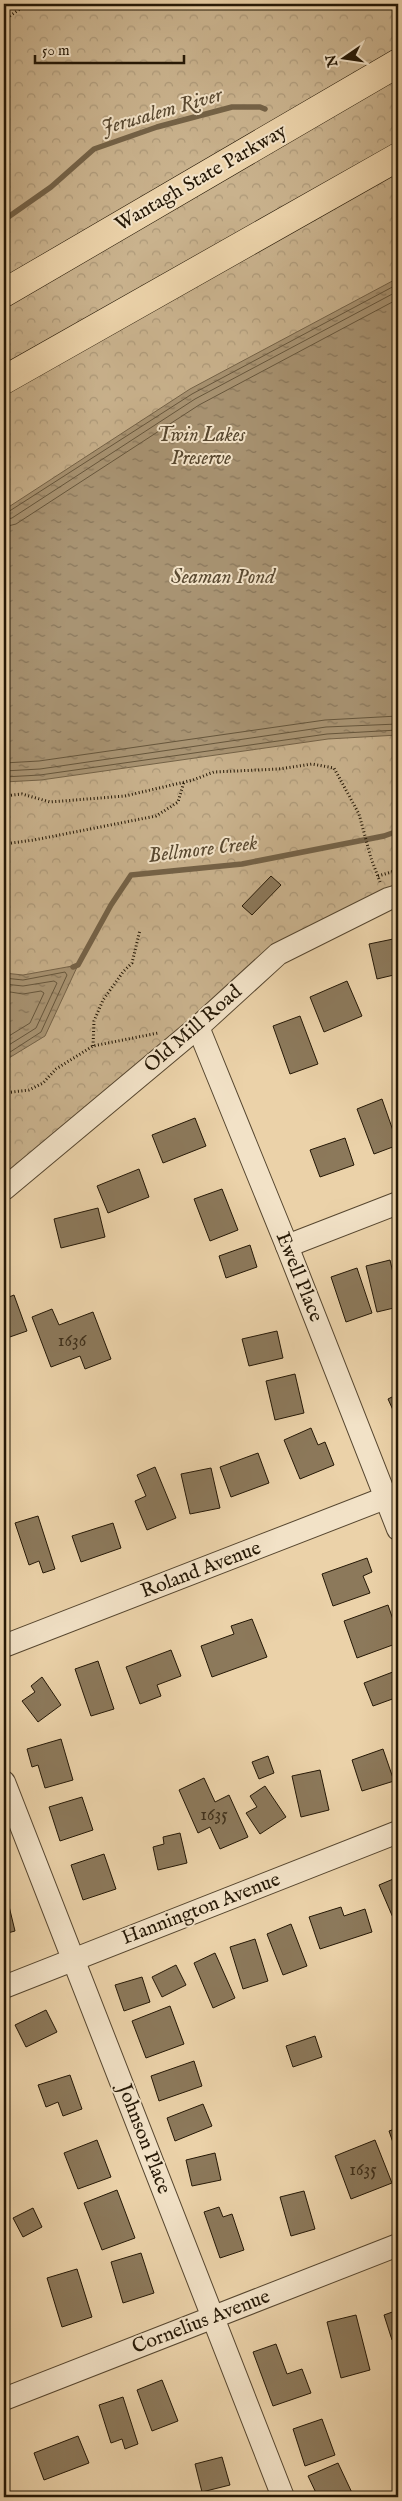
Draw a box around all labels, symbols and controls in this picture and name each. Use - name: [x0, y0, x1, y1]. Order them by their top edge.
- scale bar: [35, 32, 184, 64]
- north arrow: [320, 32, 370, 82]
- text: 50 m: [42, 41, 70, 60]
- text: N: [322, 53, 343, 70]
- water label: Jerusalem River: [98, 82, 226, 142]
- street label: Wantagh State Parkway: [111, 119, 291, 237]
- park label: Twin Lakes Preserve: [157, 423, 245, 471]
- water label: Seaman Pond: [171, 564, 277, 591]
- water label: Bellmore Creek: [147, 830, 260, 870]
- street label: Old Mill Road: [139, 979, 247, 1078]
- street label: Ewell Place: [270, 1228, 328, 1326]
- house number: 1636: [58, 1330, 87, 1353]
- street label: Roland Avenue: [137, 1536, 265, 1604]
- house number: 1635: [200, 1804, 228, 1827]
- street label: Hannington Avenue: [118, 1867, 284, 1951]
- street label: Johnson Place: [111, 2079, 176, 2198]
- house number: 1635: [349, 2159, 377, 2182]
- street label: Cornelius Avenue: [128, 2284, 274, 2360]

